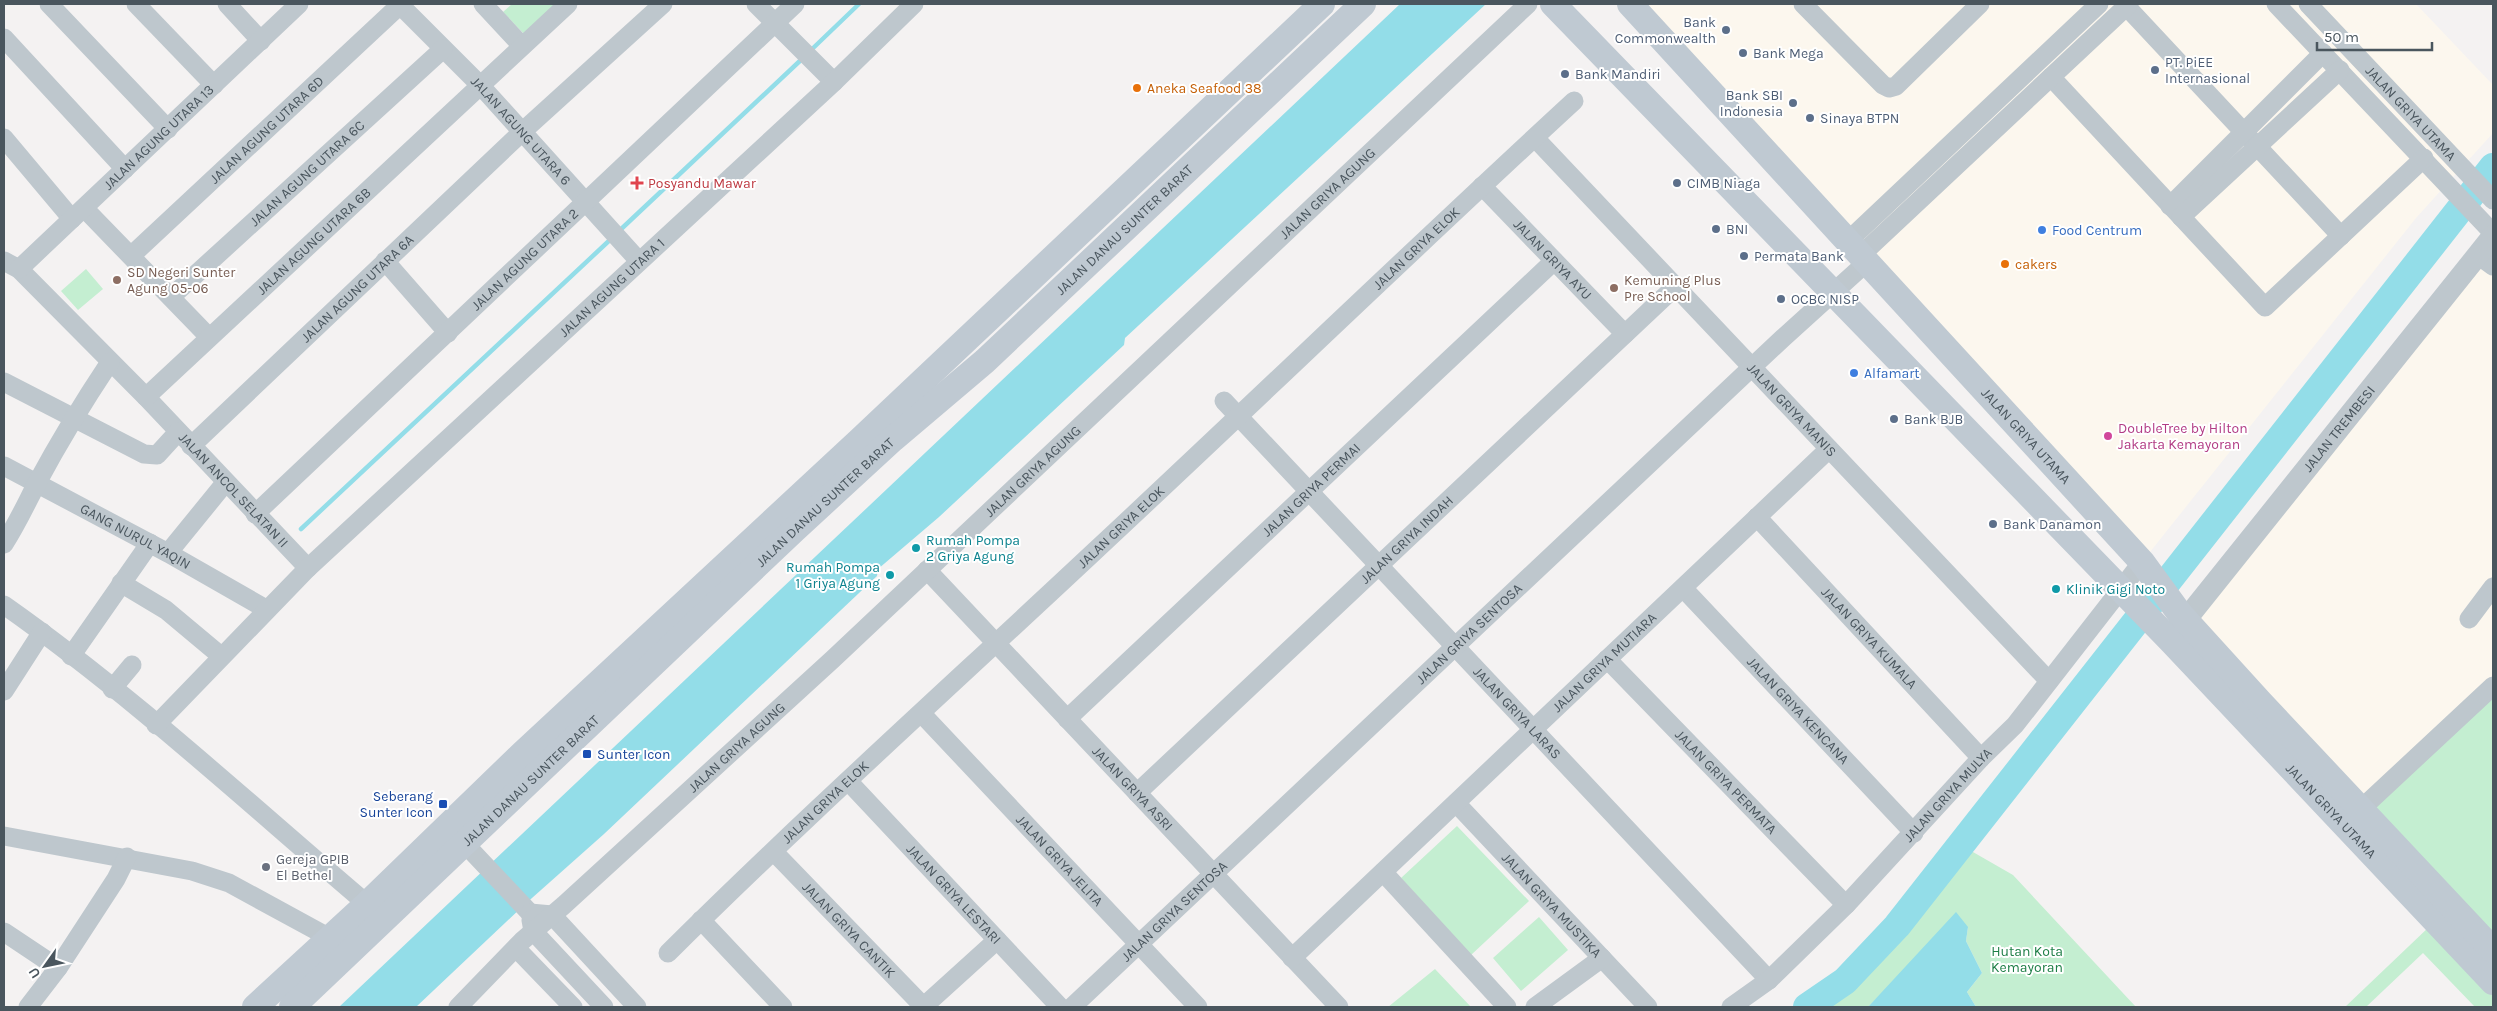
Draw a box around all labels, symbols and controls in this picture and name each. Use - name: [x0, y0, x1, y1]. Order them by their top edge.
- place label: Bank Commonwealth: [1615, 14, 1716, 47]
- scale bar: [2317, 20, 2432, 52]
- marker: Bank Commonwealth: [1720, 24, 1732, 36]
- text: 50 m: [2324, 28, 2359, 46]
- place label: Bank Mega: [1753, 45, 1824, 62]
- marker: Bank Mega: [1737, 47, 1749, 59]
- place label: PT. PiEE Internasional: [2165, 54, 2250, 87]
- street label: JALAN GRIYA UTAMA: [2362, 62, 2459, 164]
- marker: PT. PiEE Internasional: [2149, 64, 2161, 76]
- place label: Bank Mandiri: [1575, 66, 1661, 83]
- marker: Bank Mandiri: [1559, 68, 1571, 80]
- street label: JALAN AGUNG UTARA 6D: [206, 72, 328, 187]
- street label: JALAN AGUNG UTARA 6: [467, 73, 574, 189]
- place label: Aneka Seafood 38: [1147, 80, 1262, 97]
- street label: JALAN AGUNG UTARA 13: [100, 81, 218, 194]
- marker: Aneka Seafood 38: [1131, 82, 1143, 94]
- place label: Bank SBI Indonesia: [1720, 87, 1783, 120]
- marker: Bank SBI Indonesia: [1787, 97, 1799, 109]
- place label: Sinaya BTPN: [1820, 110, 1899, 127]
- marker: Sinaya BTPN: [1804, 112, 1816, 124]
- street label: JALAN AGUNG UTARA 6C: [246, 117, 368, 230]
- street label: JALAN GRIYA AGUNG: [1276, 144, 1379, 243]
- street label: JALAN DANAU SUNTER BARAT: [1052, 161, 1197, 299]
- place label: Posyandu Mawar: [648, 175, 757, 192]
- place label: CIMB Niaga: [1687, 175, 1760, 192]
- marker: Posyandu Mawar: [630, 176, 644, 190]
- marker: CIMB Niaga: [1671, 177, 1683, 189]
- street label: JALAN AGUNG UTARA 6B: [253, 184, 374, 299]
- street label: JALAN GRIYA ELOK: [1370, 203, 1464, 293]
- street label: JALAN AGUNG UTARA 2: [468, 205, 582, 314]
- street label: JALAN GRIYA AYU: [1510, 216, 1595, 303]
- place label: BNI: [1726, 221, 1748, 238]
- place label: Food Centrum: [2052, 222, 2142, 239]
- marker: BNI: [1710, 223, 1722, 235]
- marker: Food Centrum: [2036, 224, 2048, 236]
- street label: JALAN AGUNG UTARA 6A: [298, 231, 417, 346]
- street label: JALAN AGUNG UTARA 1: [556, 235, 668, 341]
- place label: Permata Bank: [1754, 248, 1844, 265]
- marker: Permata Bank: [1738, 250, 1750, 262]
- place label: cakers: [2015, 256, 2057, 273]
- marker: cakers: [1999, 258, 2011, 270]
- place label: SD Negeri Sunter Agung 05-06: [127, 264, 236, 297]
- place label: Kemuning Plus Pre School: [1624, 272, 1721, 305]
- marker: SD Negeri Sunter Agung 05-06: [111, 274, 123, 286]
- marker: Kemuning Plus Pre School: [1608, 282, 1620, 294]
- place label: OCBC NISP: [1791, 291, 1859, 308]
- marker: OCBC NISP: [1775, 293, 1787, 305]
- street label: JALAN GRIYA MANIS: [1743, 360, 1840, 460]
- place label: Alfamart: [1864, 365, 1920, 382]
- marker: Alfamart: [1848, 367, 1860, 379]
- street label: JALAN TREMBESI: [2300, 382, 2379, 475]
- street label: JALAN GRIYA UTAMA: [1978, 385, 2074, 488]
- place label: Bank BJB: [1904, 411, 1963, 428]
- marker: Bank BJB: [1888, 413, 1900, 425]
- place label: DoubleTree by Hilton Jakarta Kemayoran: [2118, 420, 2248, 453]
- street label: JALAN GRIYA AGUNG: [981, 422, 1084, 521]
- street label: JALAN ANCOL SELATAN II: [175, 429, 292, 551]
- marker: DoubleTree by Hilton Jakarta Kemayoran: [2102, 430, 2114, 442]
- street label: JALAN DANAU SUNTER BARAT: [752, 434, 898, 571]
- street label: JALAN GRIYA PERMAI: [1259, 440, 1364, 540]
- street label: JALAN GRIYA ELOK: [1074, 482, 1169, 572]
- street label: JALAN GRIYA INDAH: [1357, 492, 1457, 587]
- street label: GANG NURUL YAQIN: [77, 500, 193, 573]
- place label: Bank Danamon: [2003, 516, 2101, 533]
- marker: Bank Danamon: [1987, 518, 1999, 530]
- place label: Rumah Pompa 2 Griya Agung: [926, 532, 1020, 565]
- marker: Rumah Pompa 2 Griya Agung: [910, 542, 922, 554]
- place label: Rumah Pompa 1 Griya Agung: [786, 559, 880, 592]
- marker: Rumah Pompa 1 Griya Agung: [884, 569, 896, 581]
- street label: JALAN GRIYA SENTOSA: [1413, 580, 1526, 688]
- place label: Klinik Gigi Noto: [2066, 581, 2165, 598]
- marker: Klinik Gigi Noto: [2050, 583, 2062, 595]
- street label: JALAN GRIYA KUMALA: [1817, 584, 1920, 693]
- street label: JALAN GRIYA MUTIARA: [1549, 609, 1660, 716]
- street label: JALAN GRIYA KENCANA: [1743, 653, 1852, 768]
- street label: JALAN GRIYA LARAS: [1469, 663, 1564, 763]
- street label: JALAN GRIYA AGUNG: [685, 699, 789, 796]
- street label: JALAN DANAU SUNTER BARAT: [459, 712, 603, 850]
- street label: JALAN GRIYA PERMATA: [1671, 726, 1780, 838]
- street label: JALAN GRIYA ASRI: [1089, 743, 1176, 834]
- street label: JALAN GRIYA MULYA: [1900, 744, 1995, 846]
- place label: Sunter Icon: [597, 746, 670, 763]
- marker: Sunter Icon: [581, 748, 593, 760]
- street label: JALAN GRIYA ELOK: [779, 757, 873, 847]
- street label: JALAN GRIYA UTAMA: [2282, 760, 2380, 862]
- place label: Seberang Sunter Icon: [360, 788, 433, 821]
- marker: Seberang Sunter Icon: [437, 798, 449, 810]
- street label: JALAN GRIYA JELITA: [1012, 811, 1107, 910]
- street label: JALAN GRIYA LESTARI: [903, 841, 1005, 948]
- street label: JALAN GRIYA MUSTIKA: [1498, 849, 1605, 961]
- place label: Gereja GPIB El Bethel: [276, 851, 349, 884]
- street label: JALAN GRIYA SENTOSA: [1118, 857, 1231, 965]
- marker: Gereja GPIB El Bethel: [260, 861, 272, 873]
- street label: JALAN GRIYA CANTIK: [799, 879, 899, 982]
- north arrow: [20, 941, 70, 991]
- park label: Hutan Kota Kemayoran: [1991, 943, 2063, 976]
- text: U: [25, 964, 44, 981]

